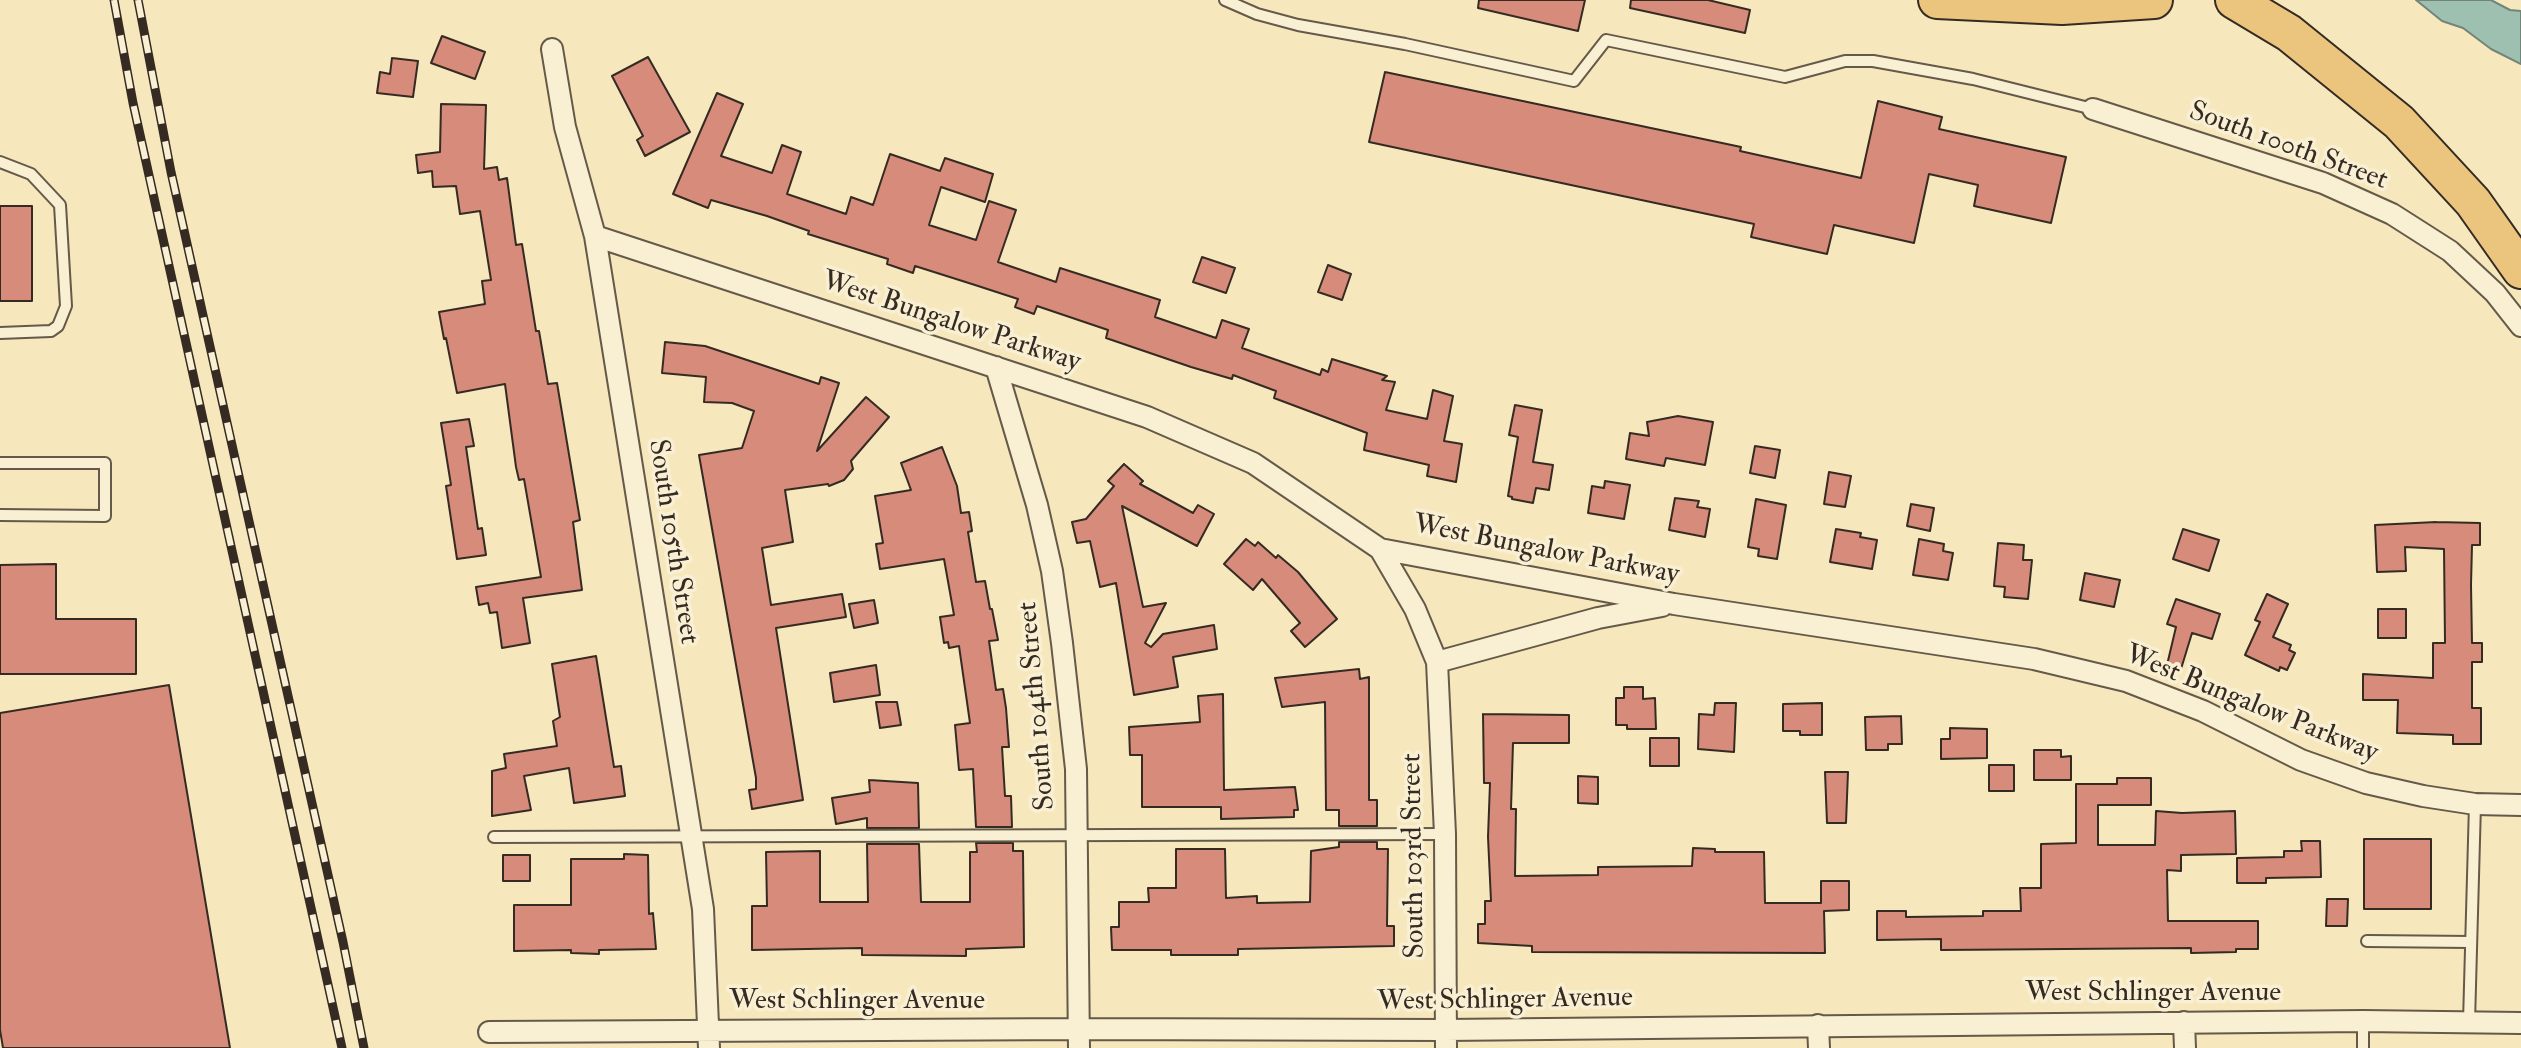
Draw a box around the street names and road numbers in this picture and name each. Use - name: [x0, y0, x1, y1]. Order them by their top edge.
- street label: South 100th Street: [2184, 96, 2392, 198]
- street label: West Bungalow Parkway: [818, 265, 1084, 381]
- street label: South 105th Street: [639, 437, 705, 647]
- street label: West Bungalow Parkway: [1410, 509, 1682, 593]
- street label: South 104th Street: [1012, 600, 1064, 812]
- street label: West Bungalow Parkway: [2120, 639, 2382, 771]
- street label: South 103rd Street: [1396, 753, 1434, 959]
- street label: West Schlinger Avenue: [2025, 977, 2281, 1011]
- street label: West Schlinger Avenue: [1377, 982, 1633, 1020]
- street label: West Schlinger Avenue: [729, 985, 985, 1019]

